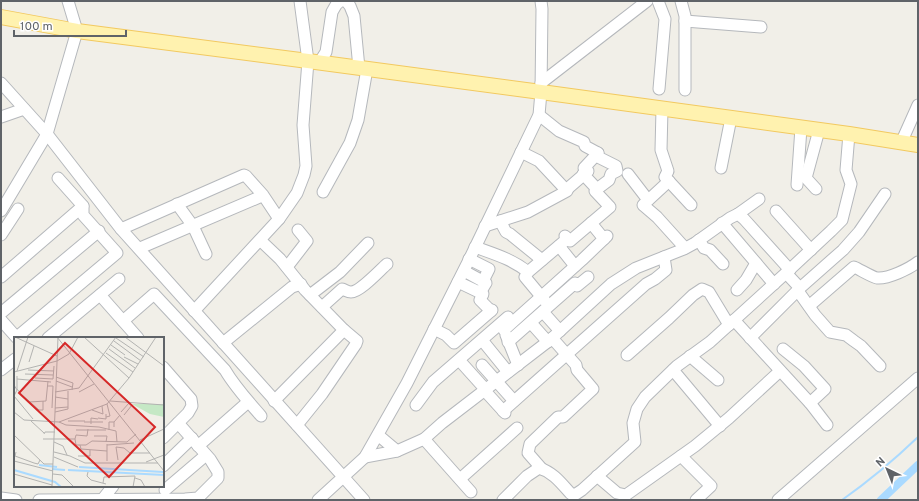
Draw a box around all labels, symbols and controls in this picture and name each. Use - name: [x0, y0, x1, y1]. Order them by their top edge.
- scale bar: [14, 12, 126, 38]
- text: 100 m: [20, 19, 53, 35]
- inset map: [14, 337, 164, 487]
- north arrow: [867, 449, 907, 489]
- text: N: [873, 455, 889, 470]

